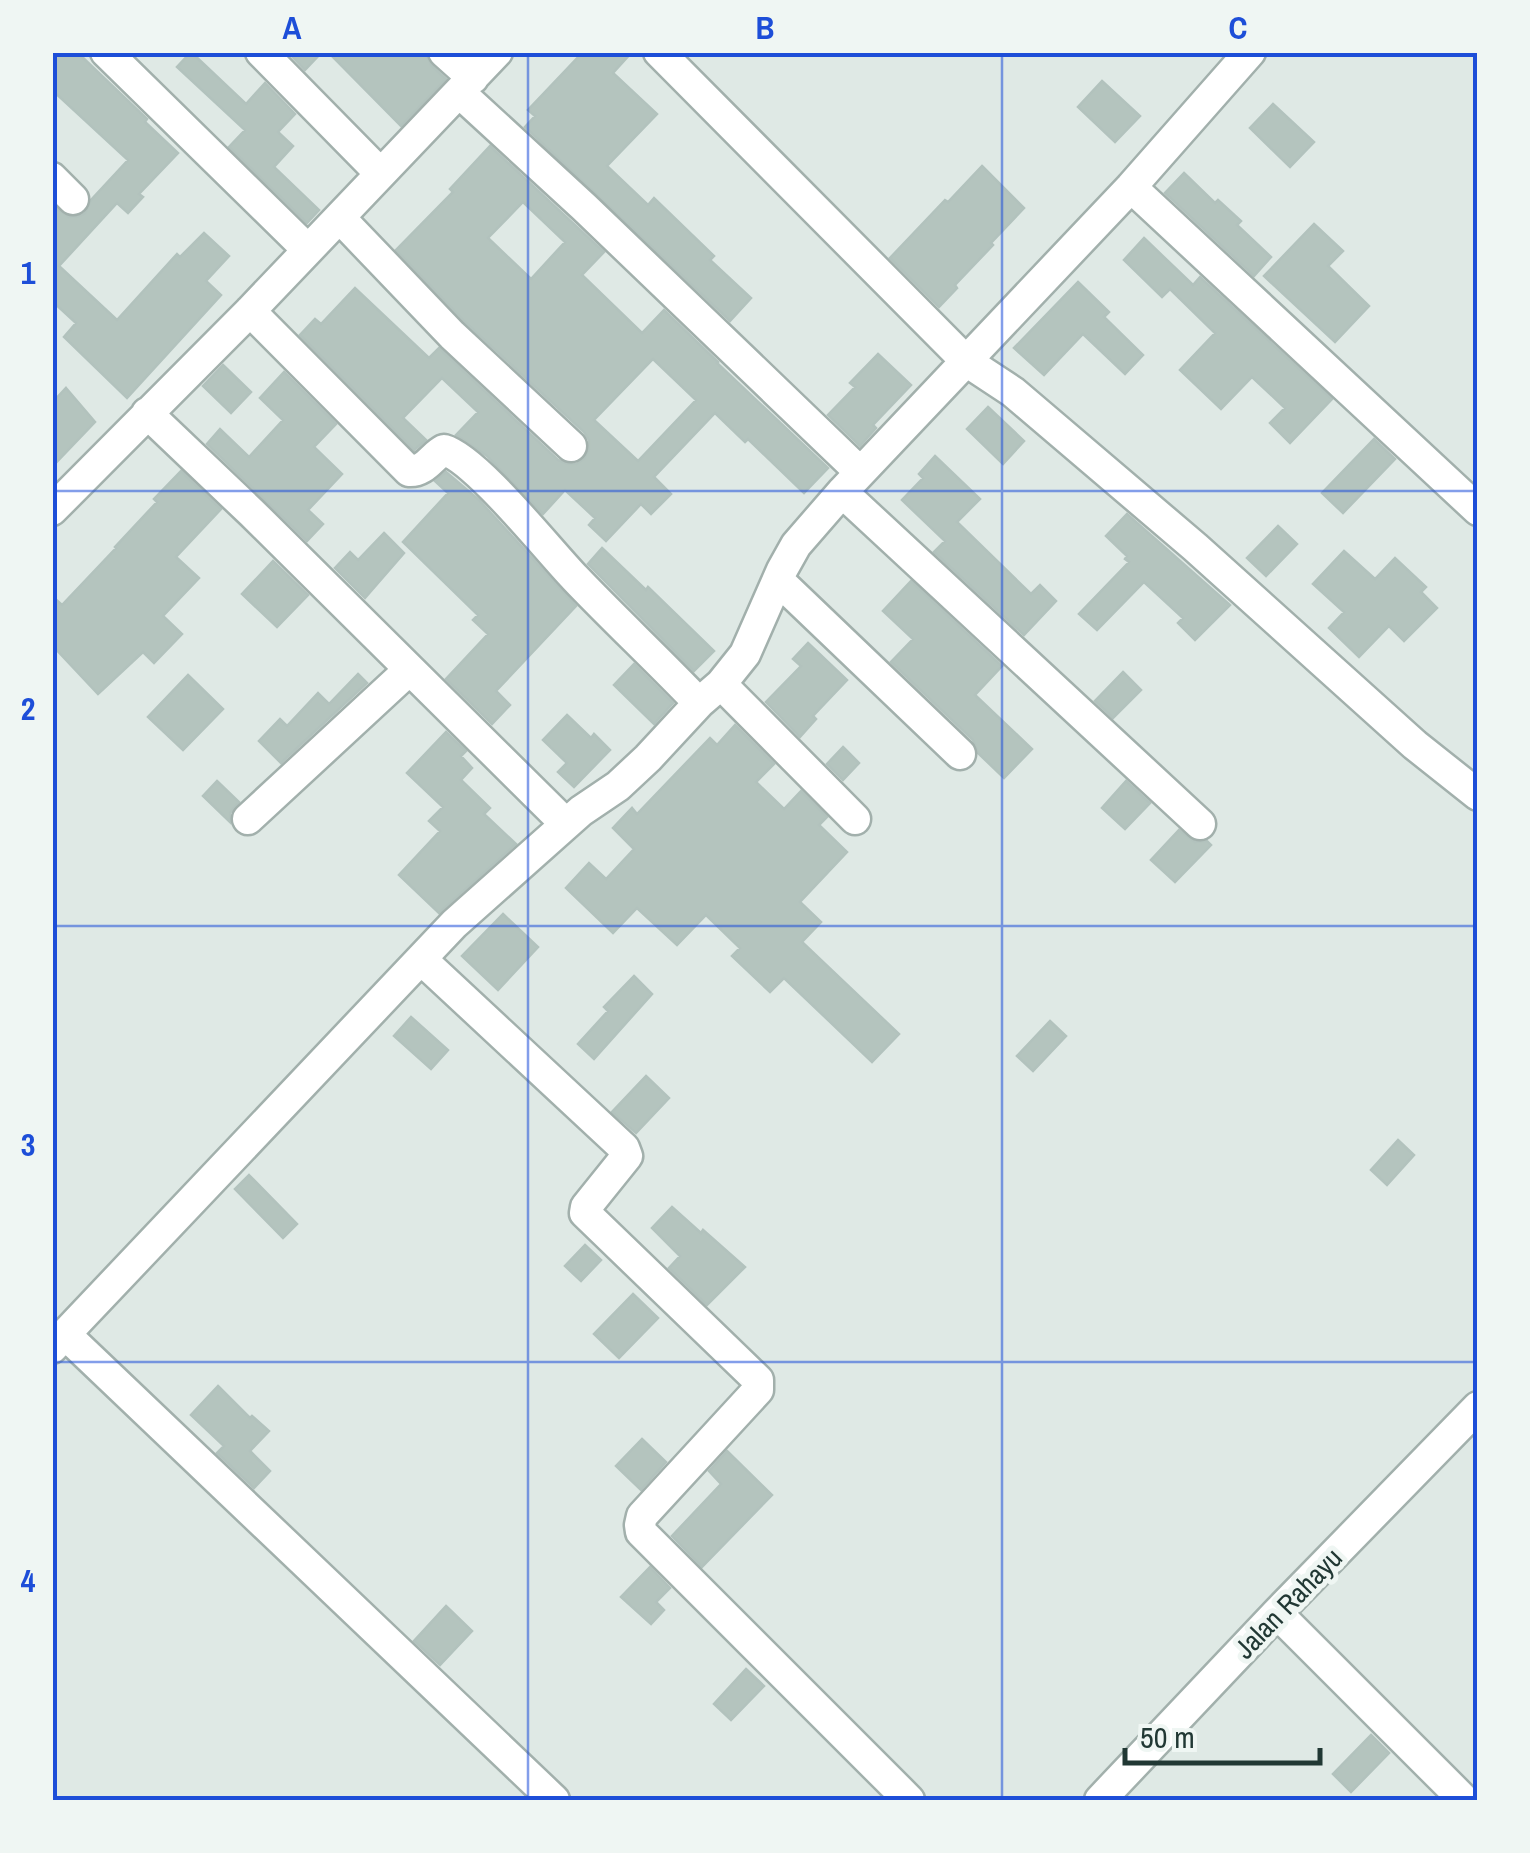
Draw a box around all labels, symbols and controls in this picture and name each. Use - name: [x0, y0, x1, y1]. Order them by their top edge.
- text: A: [283, 6, 302, 49]
- text: B: [756, 6, 774, 49]
- text: C: [1229, 6, 1247, 49]
- text: 1: [21, 251, 36, 294]
- text: 2: [21, 687, 35, 730]
- text: 3: [21, 1123, 35, 1166]
- street label: Jalan Rahayu: [1226, 1539, 1350, 1667]
- text: 4: [21, 1559, 36, 1602]
- scale bar: [1125, 1703, 1320, 1765]
- text: 50 m: [1140, 1717, 1195, 1757]

